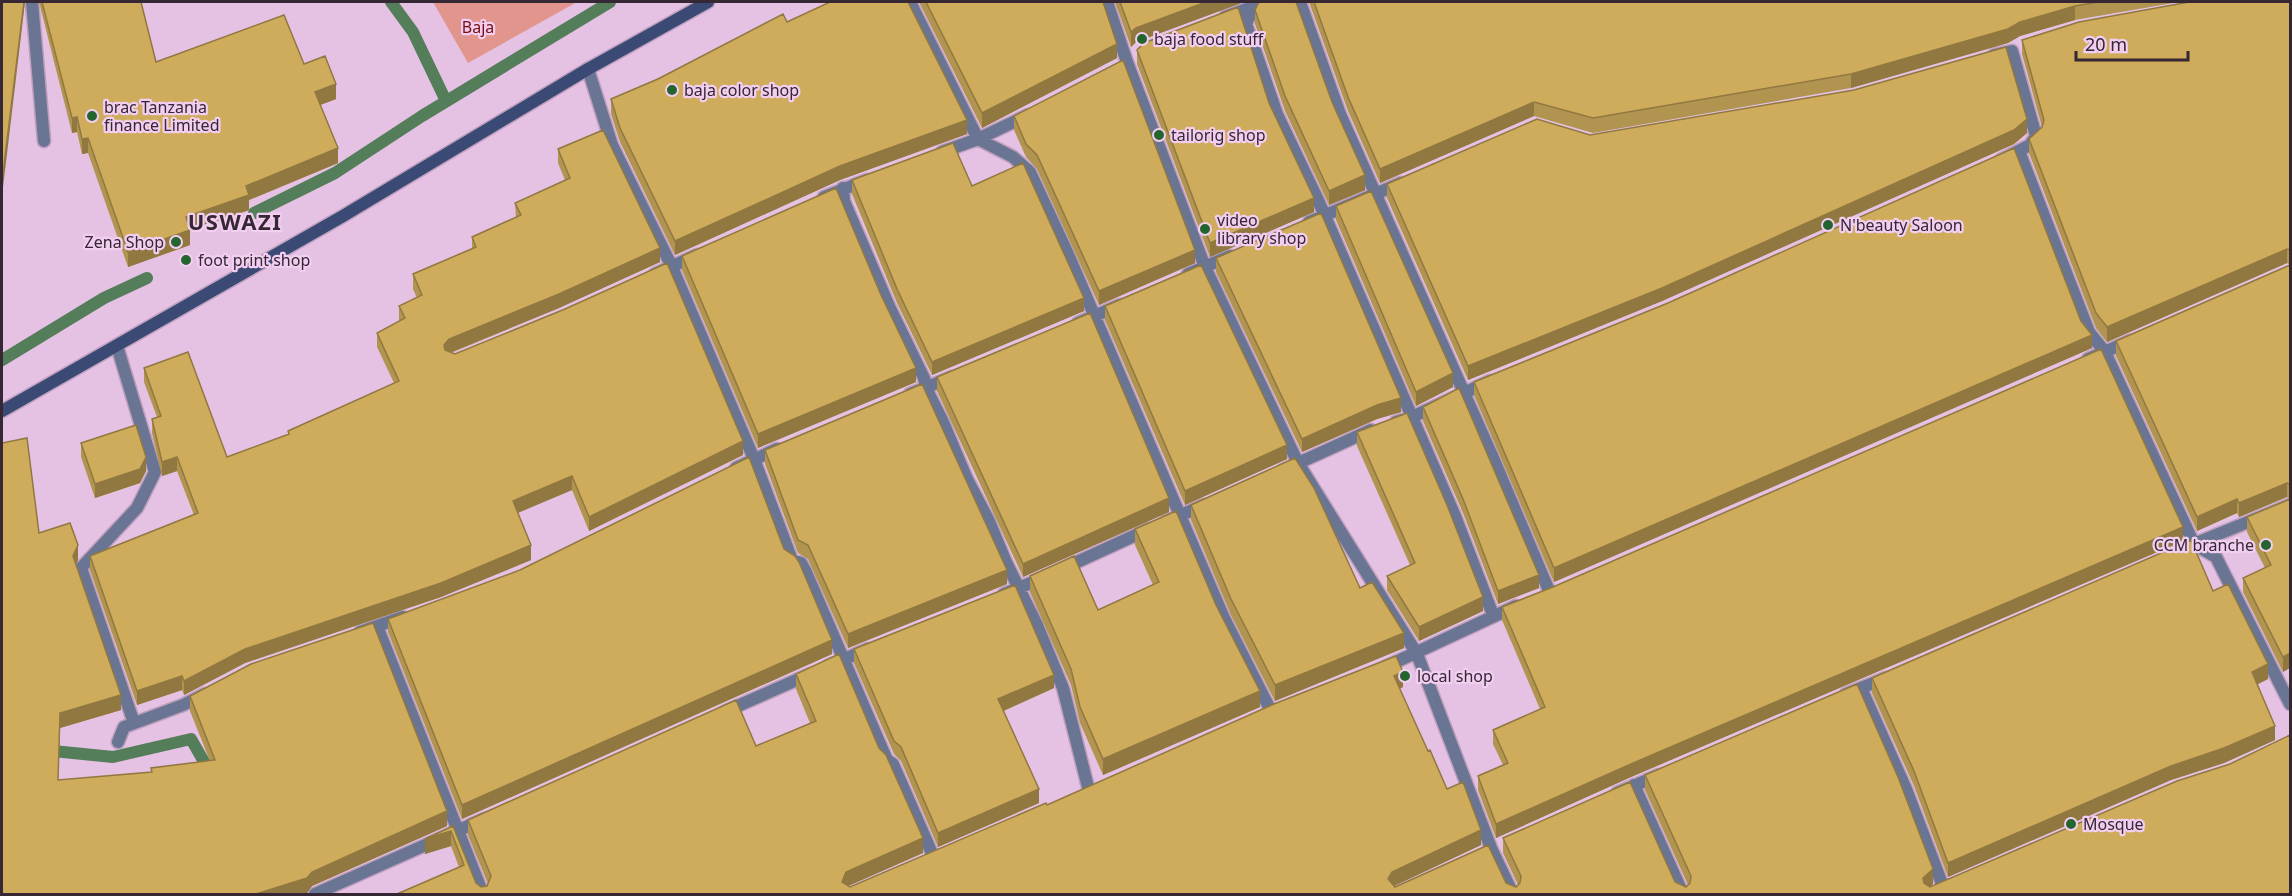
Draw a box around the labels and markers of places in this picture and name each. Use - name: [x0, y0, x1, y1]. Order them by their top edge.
- place label: baja food stuff: [1154, 28, 1264, 50]
- marker: baja food stuff: [1135, 32, 1149, 46]
- place label: baja color shop: [684, 79, 799, 101]
- marker: baja color shop: [665, 83, 679, 97]
- place label: brac Tanzania finance Limited: [104, 96, 220, 136]
- marker: brac Tanzania finance Limited: [85, 109, 99, 123]
- place label: tailorig shop: [1171, 124, 1266, 146]
- marker: tailorig shop: [1152, 128, 1166, 142]
- place label: video library shop: [1217, 209, 1306, 249]
- place label: N'beauty Saloon: [1840, 214, 1963, 236]
- marker: N'beauty Saloon: [1821, 218, 1835, 232]
- marker: video library shop: [1198, 222, 1212, 236]
- place label: Zena Shop: [85, 231, 164, 253]
- marker: Zena Shop: [169, 235, 183, 249]
- place label: foot print shop: [198, 249, 310, 271]
- marker: foot print shop: [179, 253, 193, 267]
- place label: CCM branche: [2154, 534, 2254, 556]
- marker: CCM branche: [2259, 538, 2273, 552]
- place label: local shop: [1417, 665, 1493, 687]
- marker: local shop: [1398, 669, 1412, 683]
- place label: Mosque: [2083, 813, 2144, 835]
- marker: Mosque: [2064, 817, 2078, 831]

